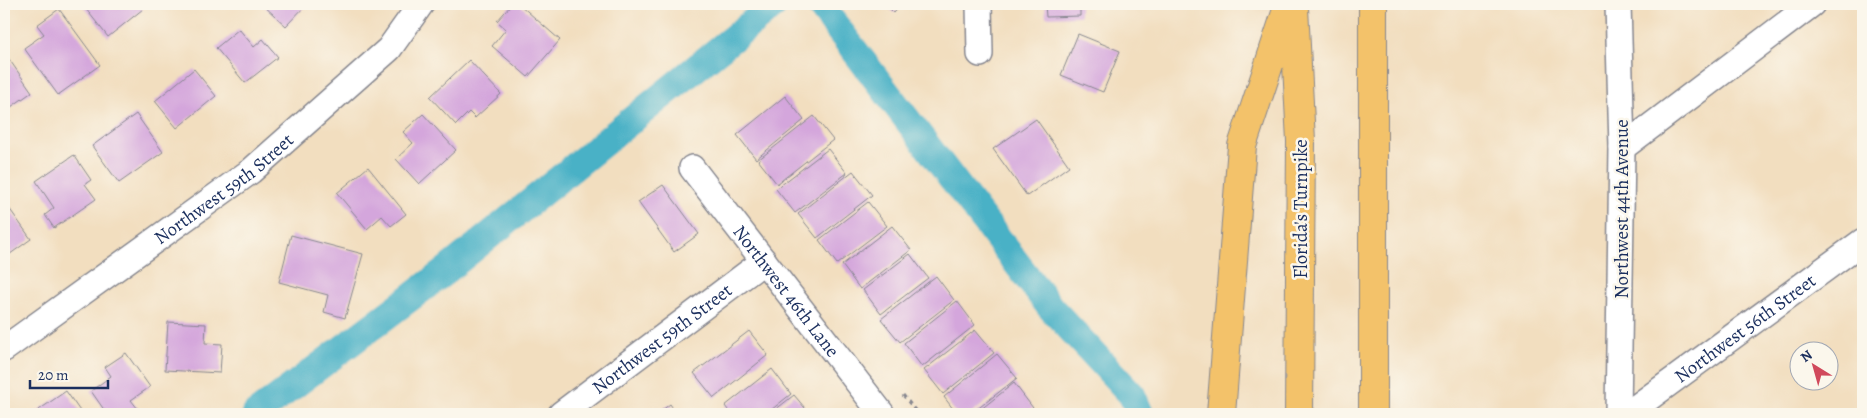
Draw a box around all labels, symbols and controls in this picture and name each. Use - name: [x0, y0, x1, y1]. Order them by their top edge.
- street label: Northwest 44th Avenue: [1609, 119, 1635, 299]
- street label: Northwest 59th Street: [149, 127, 299, 251]
- street label: Florida's Turnpike: [1288, 139, 1314, 279]
- street label: Northwest 46th Lane: [727, 220, 845, 363]
- street label: Northwest 56th Street: [1670, 269, 1820, 387]
- street label: Northwest 59th Street: [587, 278, 738, 400]
- north arrow: [1790, 340, 1840, 390]
- scale bar: [30, 358, 108, 390]
- text: 20 m: [38, 365, 69, 385]

